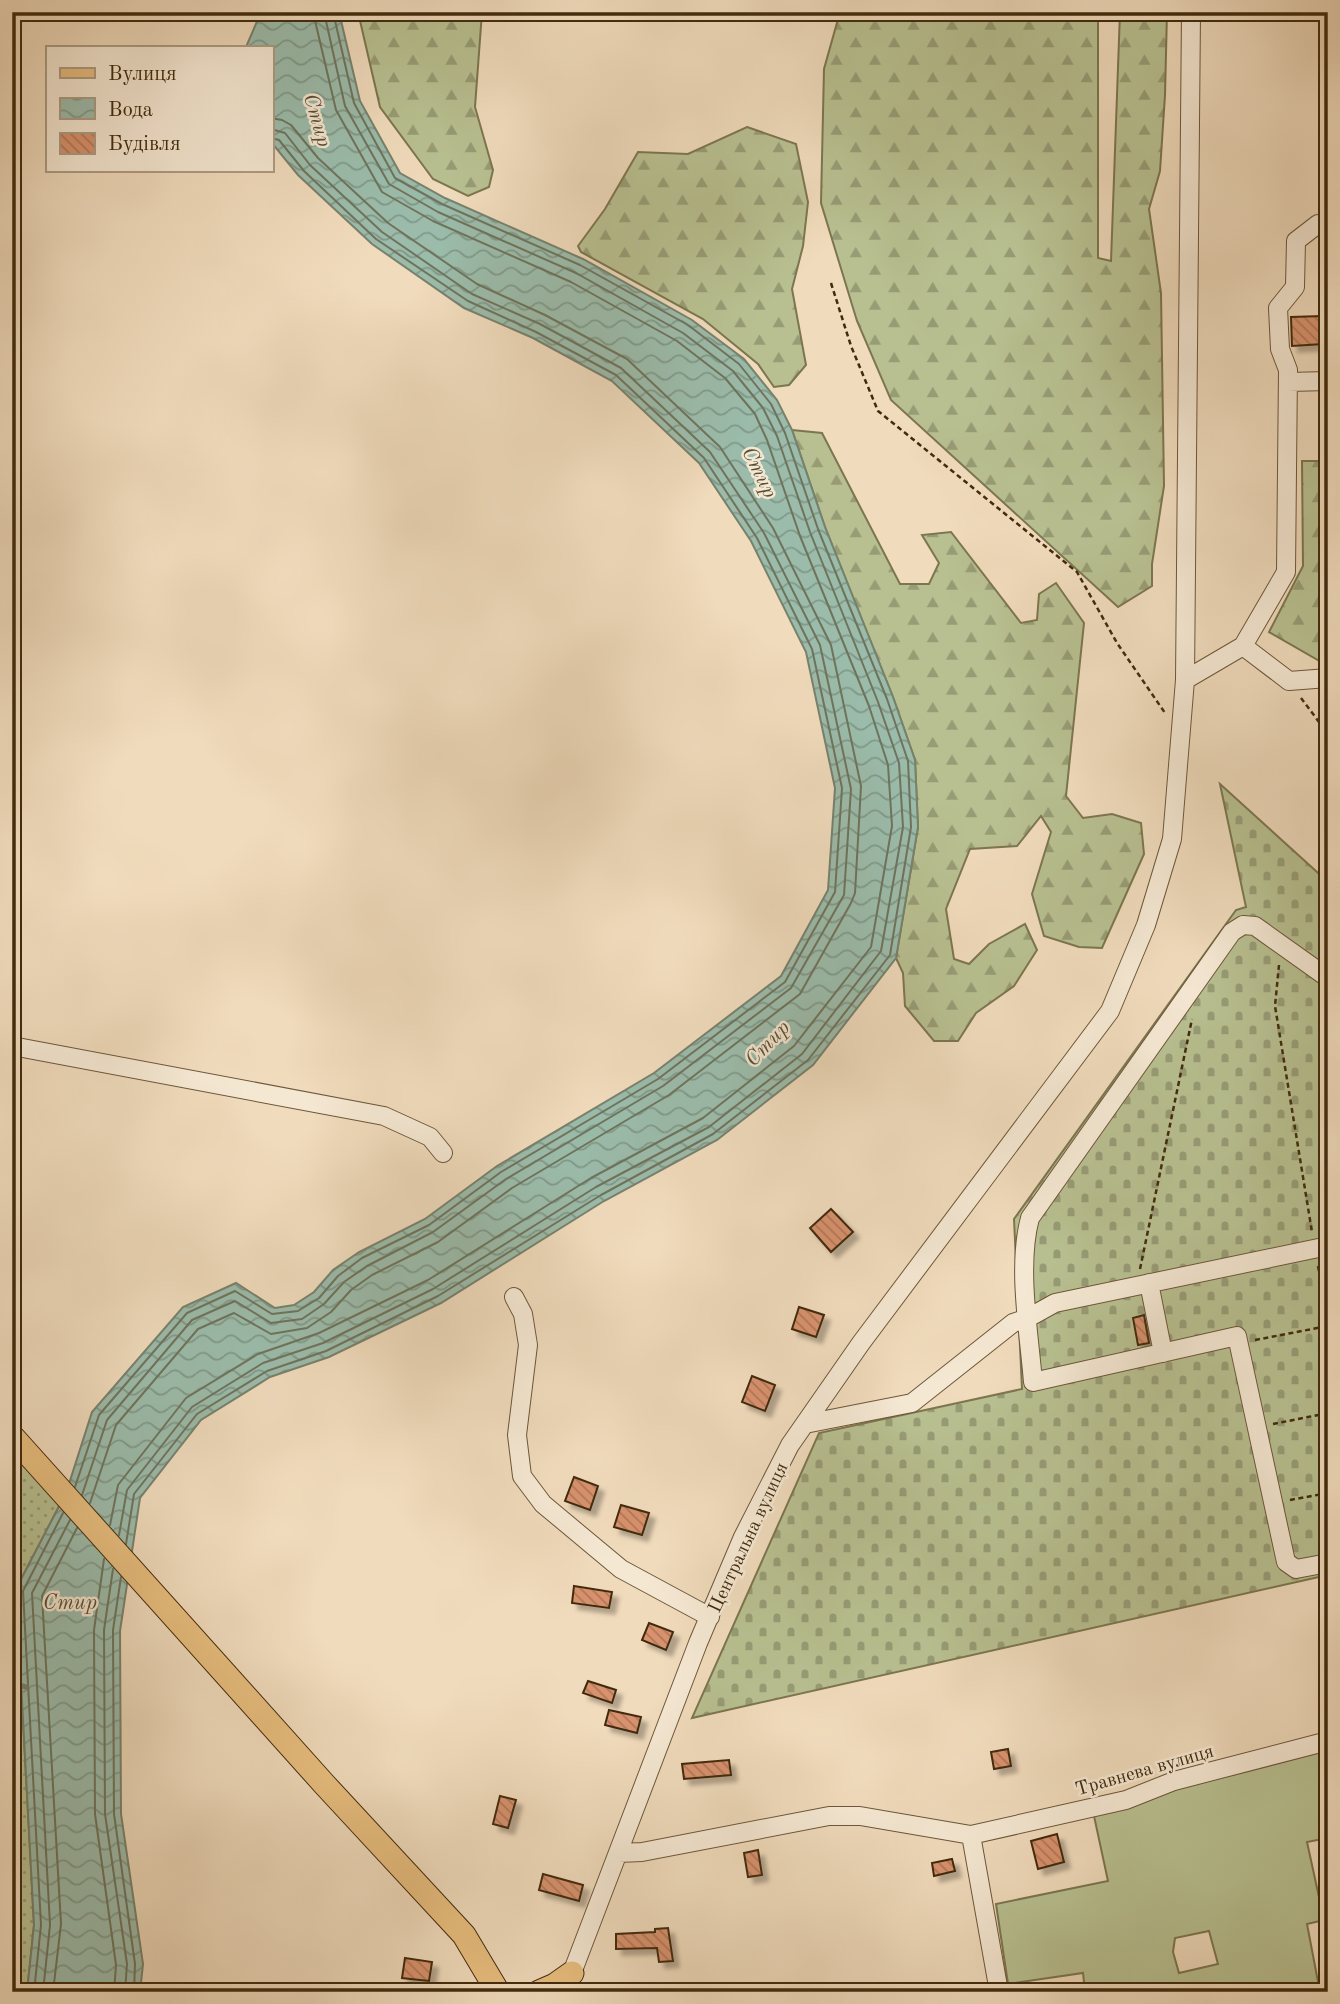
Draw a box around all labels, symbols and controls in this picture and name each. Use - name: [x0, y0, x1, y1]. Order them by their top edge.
- legend: [46, 46, 273, 172]
- text: Вулиця: [108, 64, 177, 85]
- water label: Стир: [299, 91, 334, 149]
- text: Вода: [108, 100, 153, 121]
- text: Будівля: [108, 134, 181, 155]
- water label: Стир: [737, 444, 780, 502]
- water label: Стир: [742, 1017, 795, 1071]
- street label: Центральна вулиця: [706, 1460, 792, 1616]
- water label: Стир: [43, 1593, 97, 1614]
- street label: Травнева вулиця: [1073, 1743, 1216, 1800]

